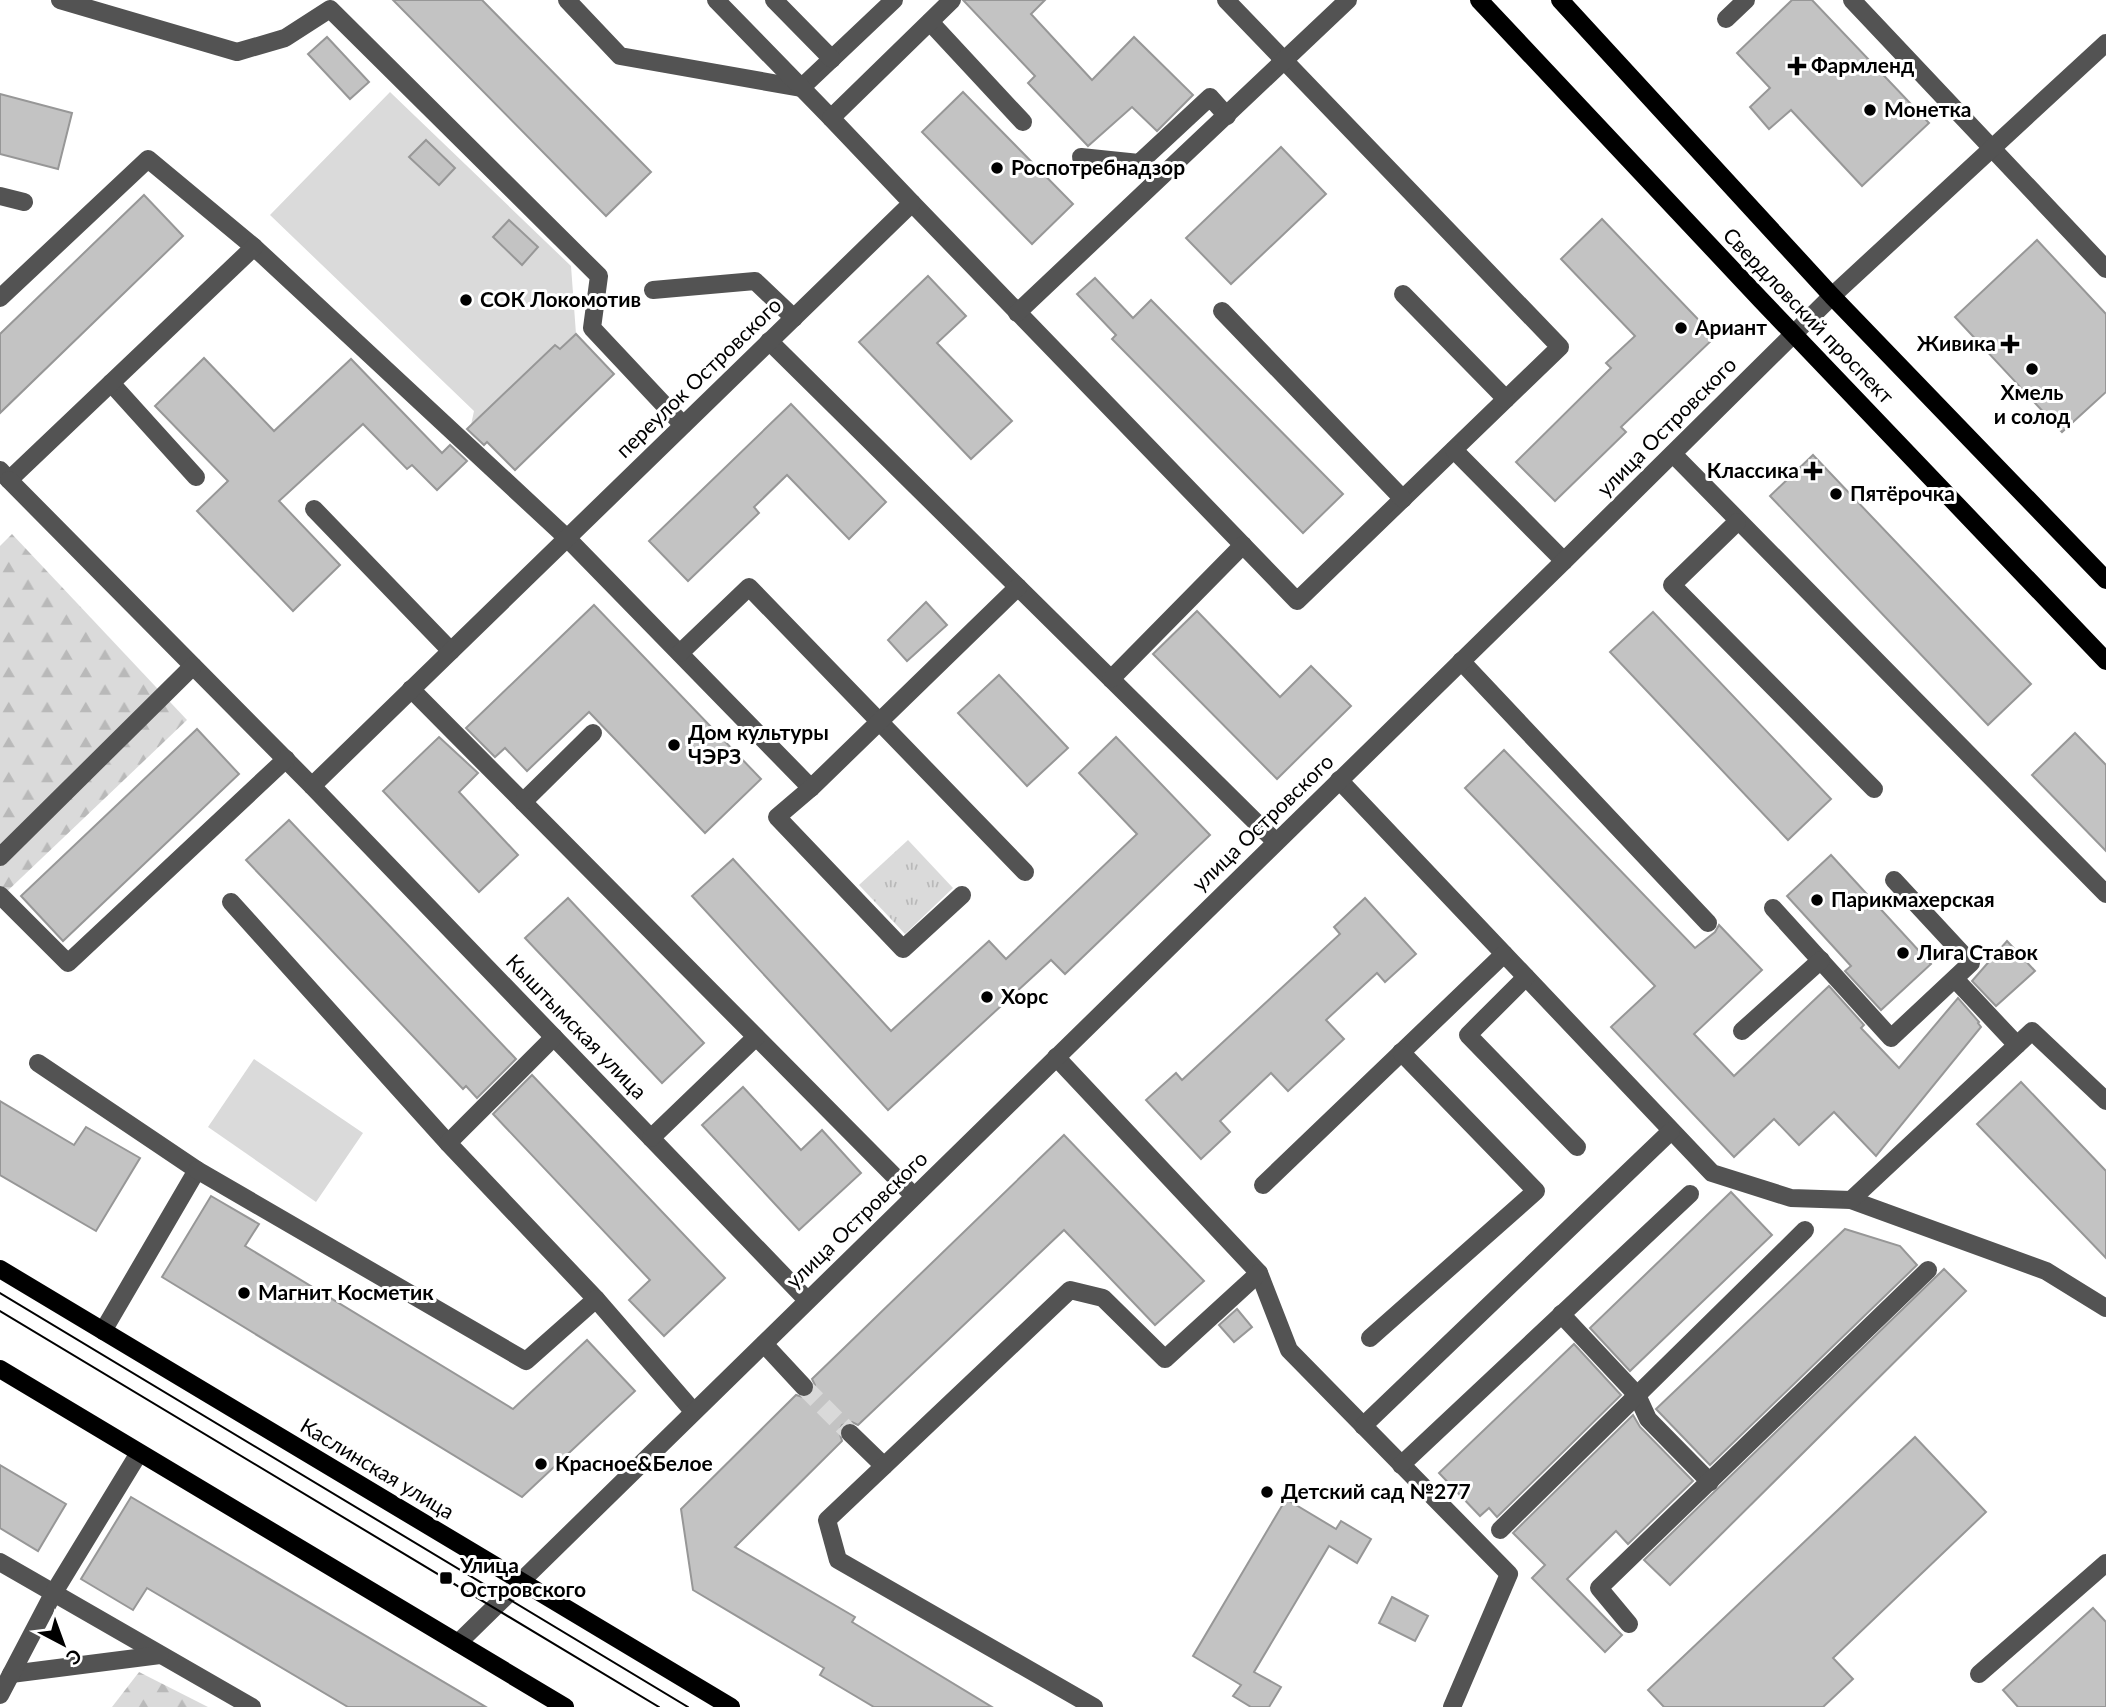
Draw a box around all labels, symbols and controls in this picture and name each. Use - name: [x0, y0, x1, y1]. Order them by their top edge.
- place label: Фармленд: [1811, 52, 1914, 77]
- marker: Фармленд: [1789, 58, 1805, 74]
- place label: Монетка: [1884, 96, 1972, 121]
- marker: Монетка: [1862, 102, 1878, 118]
- place label: Роспотребнадзор: [1011, 154, 1185, 179]
- marker: Роспотребнадзор: [989, 160, 1005, 176]
- street label: Свердловский проспект: [1719, 222, 1900, 408]
- place label: СОК Локомотив: [480, 286, 641, 311]
- marker: СОК Локомотив: [458, 292, 474, 308]
- street label: переулок Островского: [610, 292, 786, 462]
- place label: Ариант: [1694, 314, 1767, 339]
- marker: Ариант: [1673, 320, 1689, 336]
- place label: Живика: [1917, 330, 1996, 355]
- marker: Живика: [2002, 336, 2018, 352]
- street label: улица Островского: [1591, 351, 1741, 501]
- marker: Хмель и солод: [2024, 361, 2040, 377]
- place label: Хмель и солод: [1994, 379, 2070, 428]
- place label: Классика: [1707, 457, 1799, 482]
- marker: Классика: [1805, 463, 1821, 479]
- place label: Пятёрочка: [1850, 480, 1955, 505]
- marker: Пятёрочка: [1828, 486, 1844, 502]
- place label: Дом культуры ЧЭРЗ: [688, 719, 829, 768]
- marker: Дом культуры ЧЭРЗ: [666, 737, 682, 753]
- street label: улица Островского: [1186, 748, 1338, 896]
- place label: Парикмахерская: [1831, 886, 1995, 911]
- marker: Парикмахерская: [1809, 892, 1825, 908]
- place label: Лига Ставок: [1916, 939, 2039, 964]
- marker: Лига Ставок: [1895, 945, 1911, 961]
- street label: Кыштымская улица: [502, 948, 653, 1103]
- place label: Хорс: [1001, 983, 1048, 1008]
- marker: Хорс: [979, 989, 995, 1005]
- street label: улица Островского: [780, 1145, 932, 1293]
- place label: Магнит Косметик: [258, 1279, 434, 1304]
- marker: Магнит Косметик: [236, 1285, 252, 1301]
- street label: Каслинская улица: [296, 1412, 459, 1523]
- place label: Красное&Белое: [555, 1450, 713, 1475]
- marker: Красное&Белое: [533, 1456, 549, 1472]
- place label: Детский сад №277: [1281, 1478, 1471, 1503]
- marker: Детский сад №277: [1259, 1484, 1275, 1500]
- place label: Улица Островского: [459, 1552, 586, 1601]
- marker: Улица Островского: [438, 1570, 454, 1586]
- north arrow: [28, 1609, 98, 1679]
- text: С: [62, 1644, 87, 1670]

